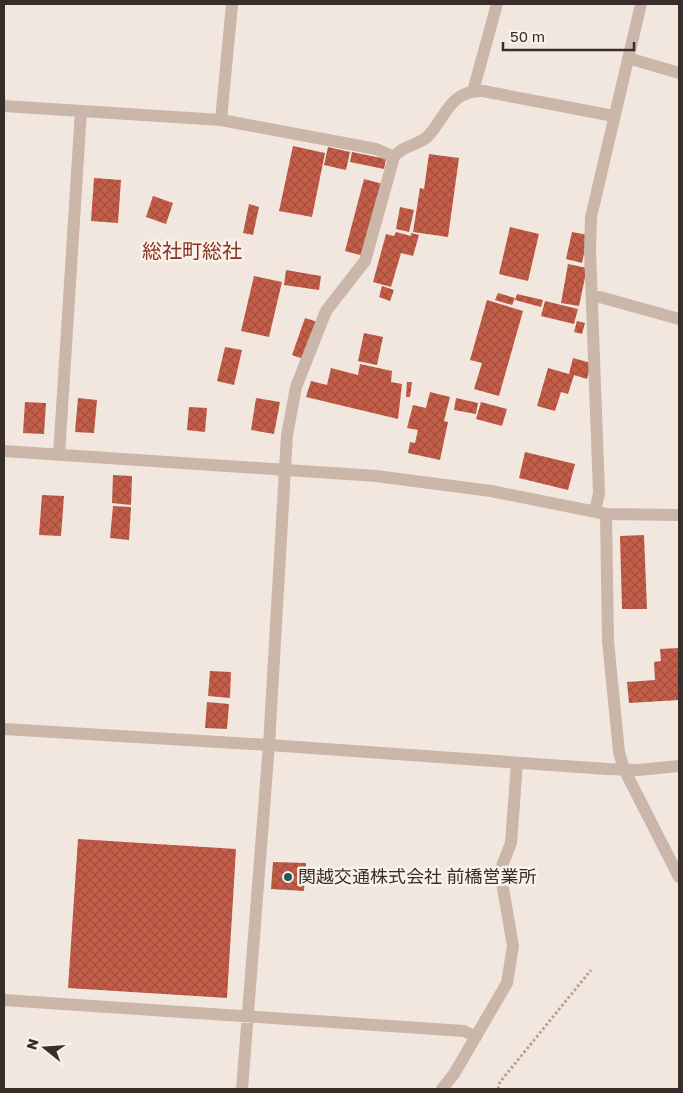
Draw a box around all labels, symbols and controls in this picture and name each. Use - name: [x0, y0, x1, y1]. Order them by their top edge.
- scale bar: [503, 20, 634, 52]
- text: 50 m: [510, 27, 545, 45]
- district label: 総社町総社: [142, 238, 242, 262]
- place label: 関越交通株式会社 前橋営業所: [298, 865, 537, 887]
- marker: 関越交通株式会社 前橋営業所: [282, 871, 294, 883]
- north arrow: [20, 1023, 70, 1073]
- text: N: [22, 1036, 42, 1052]

